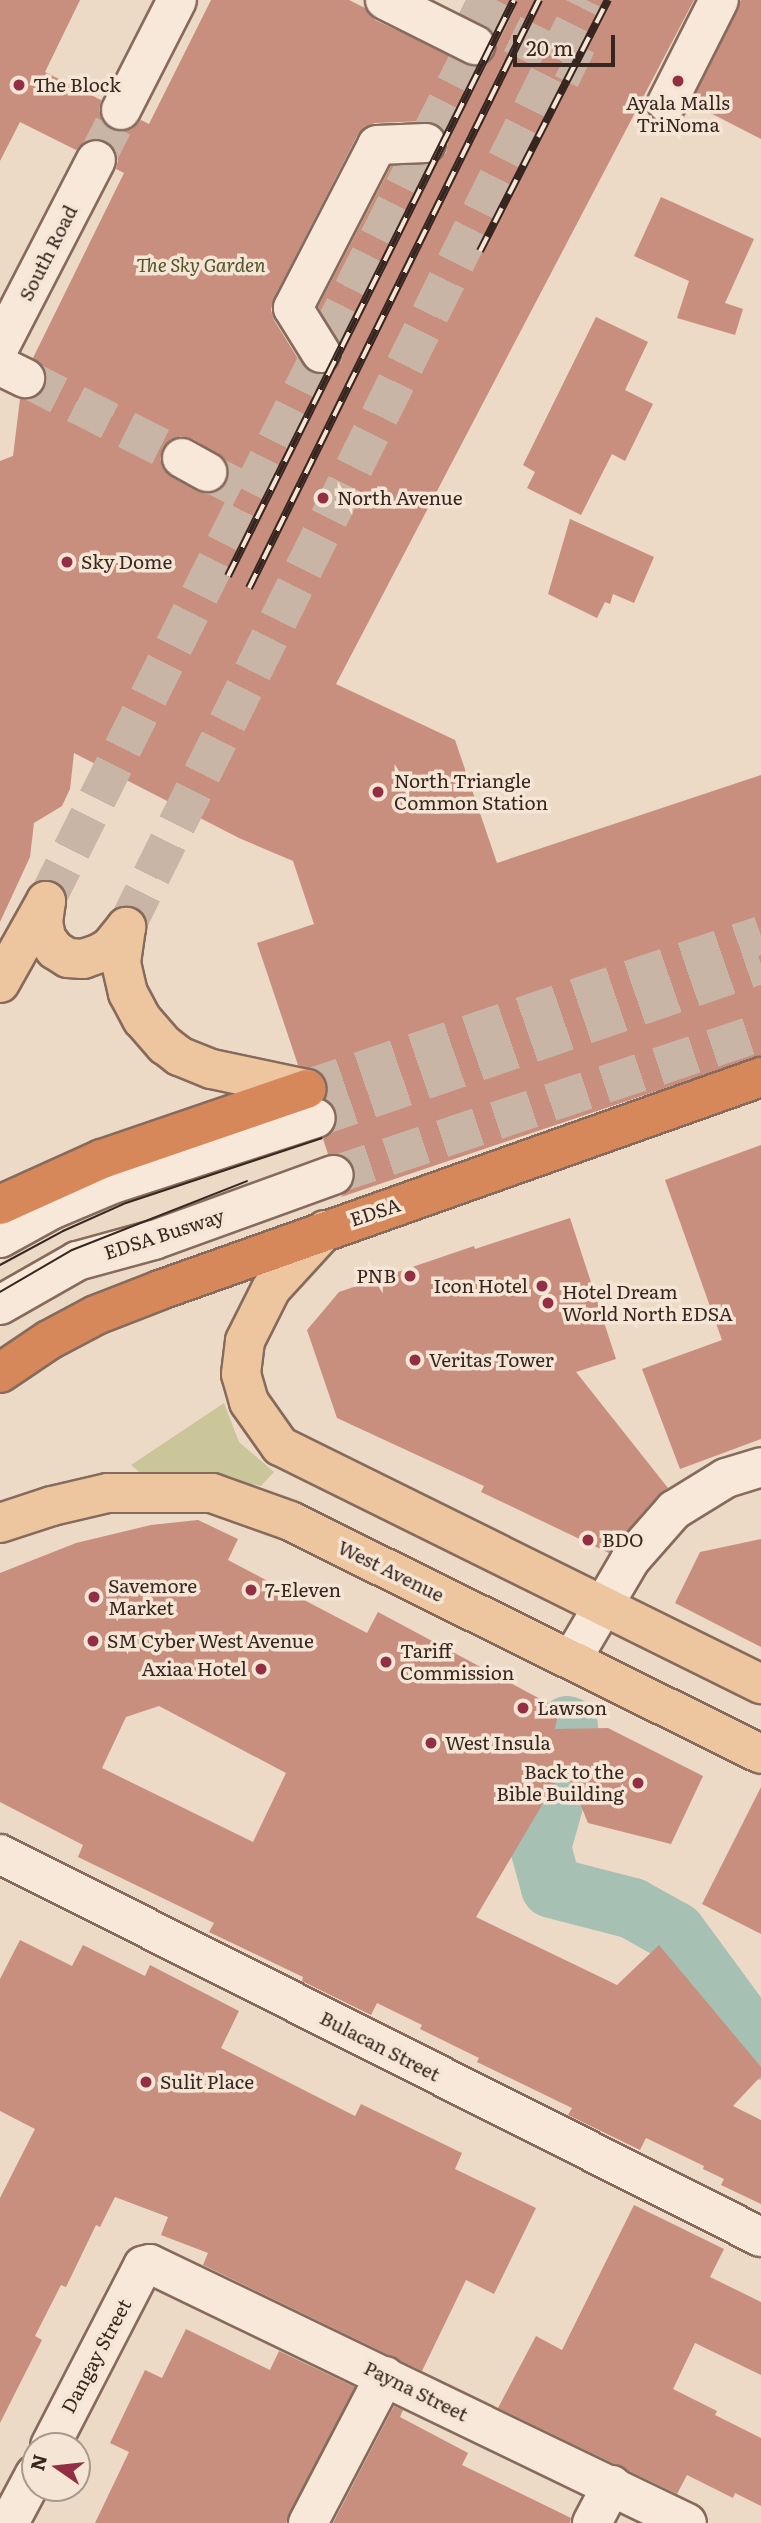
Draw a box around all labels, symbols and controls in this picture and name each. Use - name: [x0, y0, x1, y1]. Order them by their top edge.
- scale bar: [516, 21, 618, 65]
- text: 20 m: [526, 31, 573, 62]
- marker: Ayala Malls TriNoma: [670, 73, 686, 89]
- place label: The Block: [33, 74, 121, 96]
- marker: The Block: [11, 77, 27, 93]
- place label: Ayala Malls TriNoma: [626, 92, 730, 136]
- street label: South Road: [14, 201, 82, 305]
- park label: The Sky Garden: [137, 254, 265, 276]
- place label: North Avenue: [337, 487, 463, 509]
- marker: North Avenue: [315, 490, 331, 506]
- place label: Sky Dome: [81, 551, 172, 573]
- marker: Sky Dome: [59, 554, 75, 570]
- place label: North Triangle Common Station: [394, 770, 548, 814]
- marker: North Triangle Common Station: [368, 782, 388, 802]
- street label: EDSA: [347, 1193, 403, 1231]
- street label: EDSA Busway: [101, 1204, 227, 1264]
- place label: PNB: [356, 1265, 396, 1287]
- marker: PNB: [402, 1268, 418, 1284]
- place label: Icon Hotel: [434, 1275, 528, 1297]
- marker: Icon Hotel: [534, 1278, 550, 1294]
- place label: Hotel Dream World North EDSA: [562, 1281, 733, 1325]
- marker: Hotel Dream World North EDSA: [540, 1295, 556, 1311]
- place label: Veritas Tower: [429, 1349, 554, 1371]
- marker: Veritas Tower: [407, 1352, 423, 1368]
- place label: BDO: [602, 1529, 644, 1551]
- marker: BDO: [580, 1532, 596, 1548]
- street label: West Avenue: [334, 1536, 448, 1606]
- place label: Savemore Market: [108, 1575, 197, 1619]
- place label: 7-Eleven: [265, 1579, 341, 1601]
- marker: 7-Eleven: [243, 1582, 259, 1598]
- marker: Savemore Market: [86, 1589, 102, 1605]
- place label: SM Cyber West Avenue: [107, 1630, 314, 1652]
- marker: SM Cyber West Avenue: [85, 1633, 101, 1649]
- place label: Tariff Commission: [400, 1640, 514, 1684]
- marker: Tariff Commission: [378, 1654, 394, 1670]
- place label: Axiaa Hotel: [142, 1658, 247, 1680]
- marker: Axiaa Hotel: [253, 1661, 269, 1677]
- place label: Lawson: [537, 1697, 607, 1719]
- marker: Lawson: [515, 1700, 531, 1716]
- place label: West Insula: [445, 1732, 551, 1754]
- marker: West Insula: [423, 1735, 439, 1751]
- place label: Back to the Bible Building: [496, 1761, 624, 1805]
- marker: Back to the Bible Building: [630, 1775, 646, 1791]
- street label: Bulacan Street: [316, 2006, 444, 2086]
- place label: Sulit Place: [160, 2071, 254, 2093]
- marker: Sulit Place: [138, 2074, 154, 2090]
- street label: Dangay Street: [56, 2295, 136, 2417]
- street label: Payna Street: [360, 2356, 472, 2426]
- north arrow: [21, 2432, 91, 2502]
- text: N: [22, 2451, 53, 2474]

